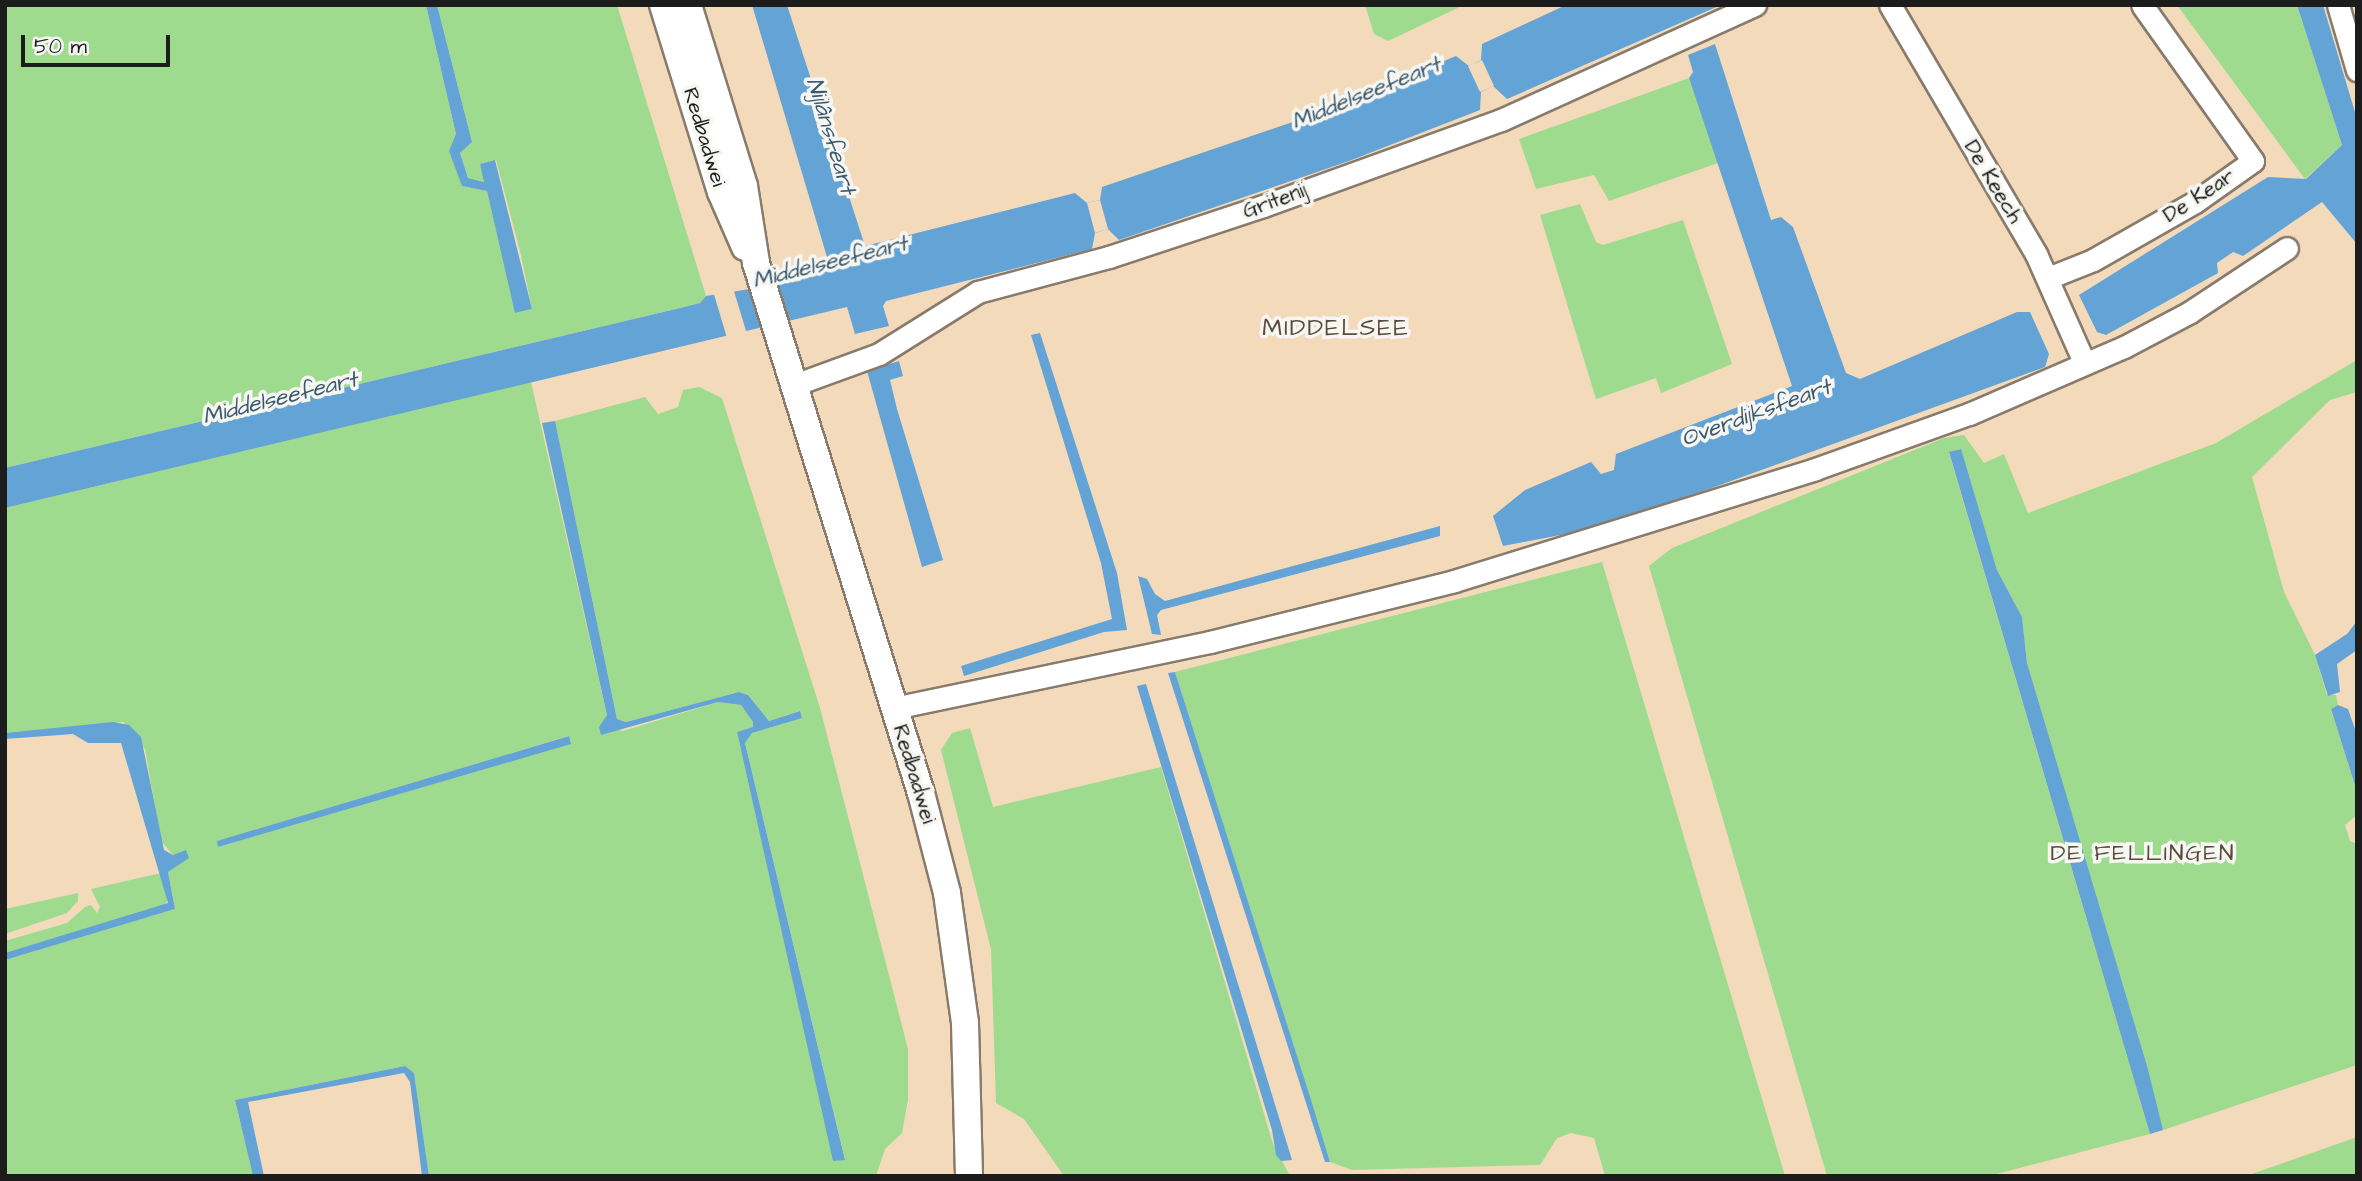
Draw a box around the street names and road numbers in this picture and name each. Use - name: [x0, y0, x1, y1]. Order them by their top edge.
- street label: Redbadwei: [677, 85, 731, 189]
- street label: De Keech: [1958, 136, 2028, 228]
- street label: De Kear: [2159, 164, 2239, 228]
- street label: Gritenij: [1239, 178, 1311, 224]
- street label: Redbadwei: [887, 722, 941, 826]

